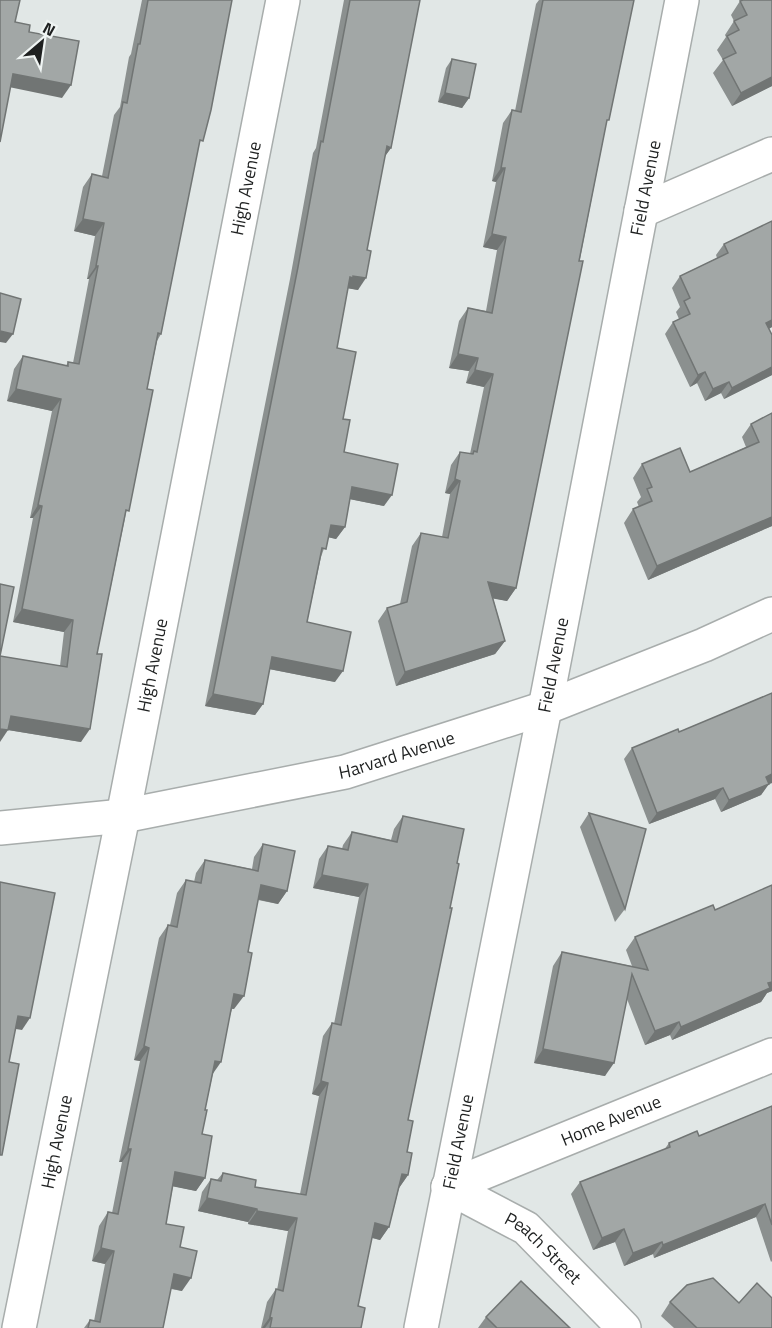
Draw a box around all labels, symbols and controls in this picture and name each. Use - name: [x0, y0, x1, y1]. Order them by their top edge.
- north arrow: [12, 12, 72, 72]
- text: N: [39, 16, 60, 42]
- street label: Field Avenue: [623, 138, 668, 238]
- street label: High Avenue: [223, 139, 268, 238]
- street label: Field Avenue: [530, 615, 575, 715]
- street label: High Avenue: [130, 616, 174, 715]
- street label: Harvard Avenue: [336, 724, 458, 786]
- street label: Home Avenue: [557, 1088, 665, 1153]
- street label: High Avenue: [34, 1092, 79, 1191]
- street label: Field Avenue: [435, 1092, 480, 1192]
- street label: Peach Street: [500, 1205, 588, 1291]

